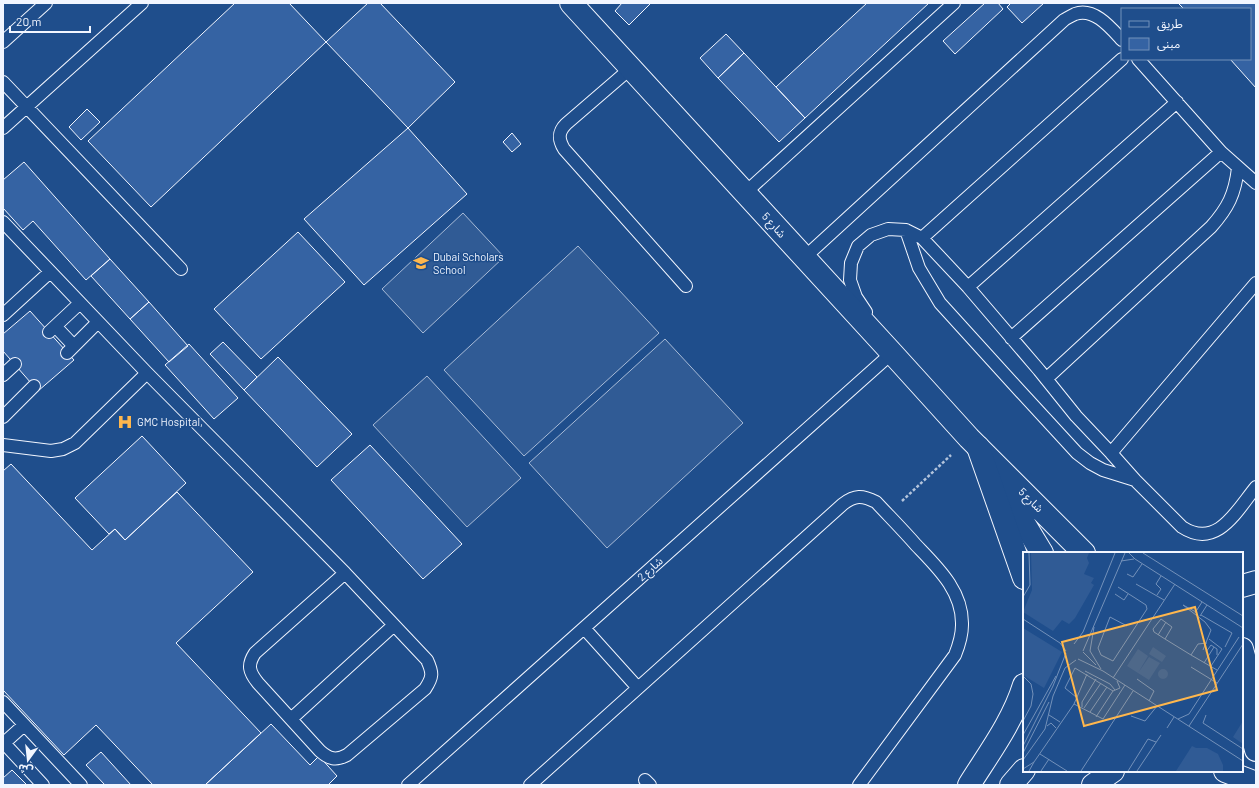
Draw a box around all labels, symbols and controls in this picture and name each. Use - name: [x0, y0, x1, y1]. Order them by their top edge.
- scale bar: [10, 8, 90, 34]
- legend: [1121, 8, 1251, 60]
- text: 20 m: [16, 14, 42, 28]
- text: طريق: [1157, 16, 1183, 32]
- text: مبنى: [1157, 36, 1180, 51]
- street label: شارع 5: [758, 209, 789, 242]
- place label: Dubai Scholars School: [433, 250, 504, 276]
- school or university icon: Dubai Scholars School: [412, 254, 430, 272]
- hospital icon: GMC Hospital,: [116, 413, 134, 431]
- place label: GMC Hospital,: [137, 415, 203, 428]
- street label: شارع 5: [1015, 485, 1047, 516]
- inset map: [1023, 552, 1243, 772]
- street label: شارع 2: [634, 554, 667, 585]
- north arrow: [8, 740, 48, 780]
- text: ش: [16, 761, 35, 778]

